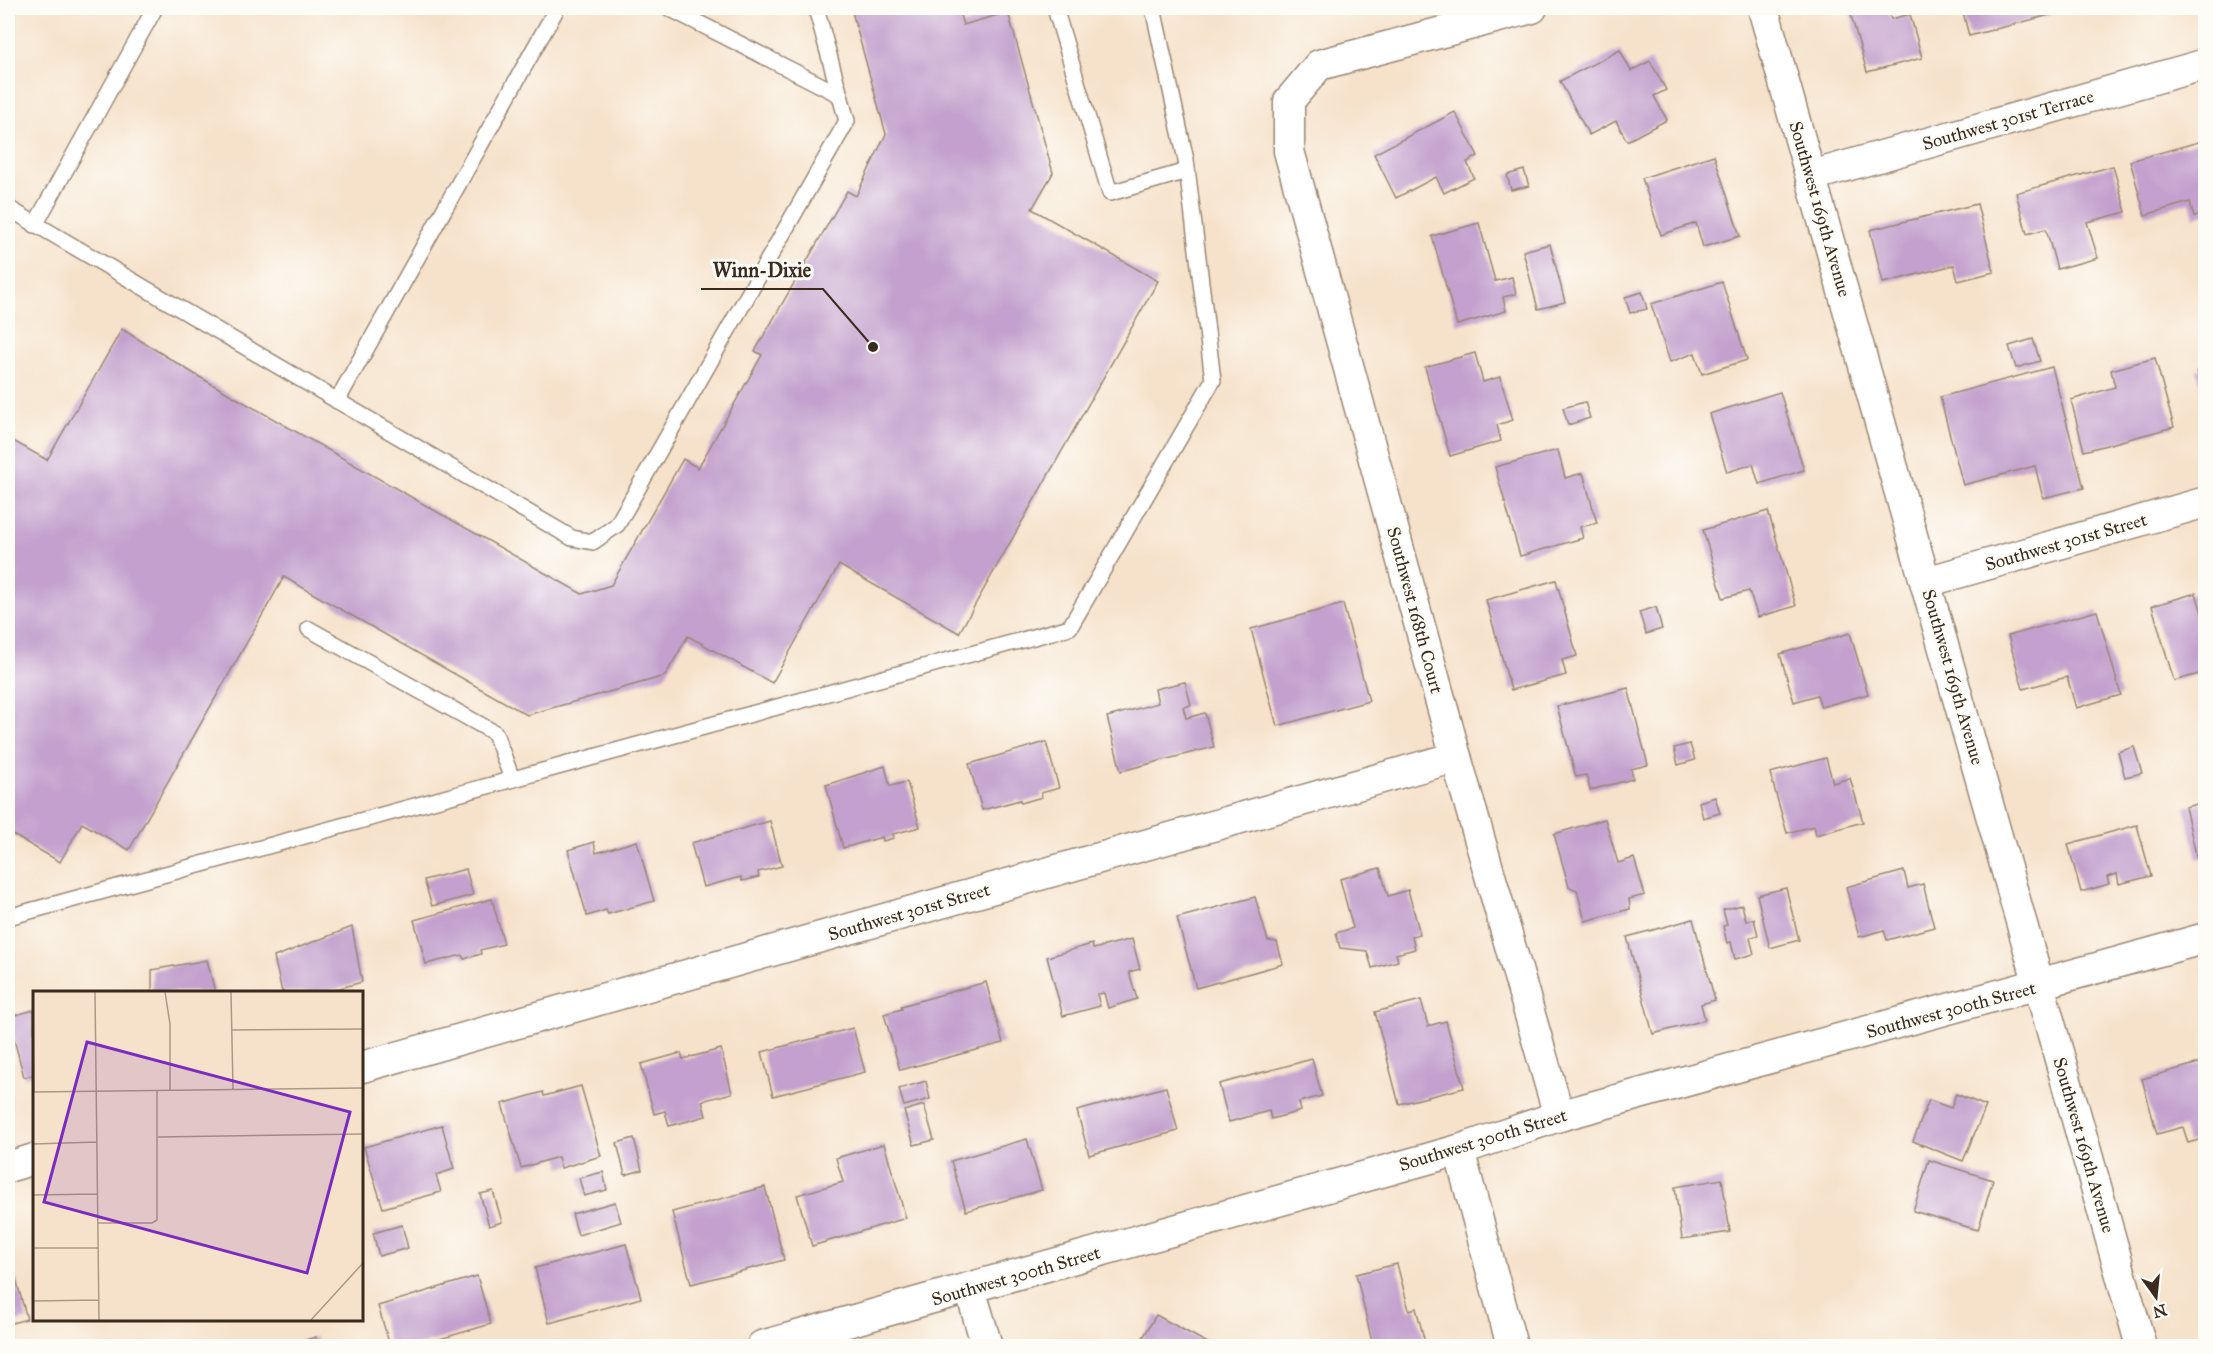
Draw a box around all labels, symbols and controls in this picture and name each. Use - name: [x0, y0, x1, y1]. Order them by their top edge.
- street label: Southwest 301st Terrace: [1920, 85, 2096, 155]
- street label: Southwest 169th Avenue: [1784, 119, 1856, 299]
- callout: Winn-Dixie: [701, 251, 823, 289]
- text: Winn-Dixie: [713, 258, 812, 282]
- street label: Southwest 301st Street: [1982, 508, 2150, 576]
- street label: Southwest 168th Court: [1382, 524, 1448, 696]
- street label: Southwest 169th Avenue: [1917, 587, 1989, 767]
- street label: Southwest 301st Street: [825, 878, 993, 946]
- street label: Southwest 300th Street: [1864, 977, 2039, 1043]
- inset map: [33, 991, 363, 1321]
- street label: Southwest 169th Avenue: [2048, 1055, 2120, 1235]
- street label: Southwest 300th Street: [1396, 1104, 1570, 1176]
- street label: Southwest 300th Street: [929, 1241, 1103, 1311]
- north arrow: [2126, 1267, 2186, 1327]
- text: N: [2150, 1300, 2169, 1322]

